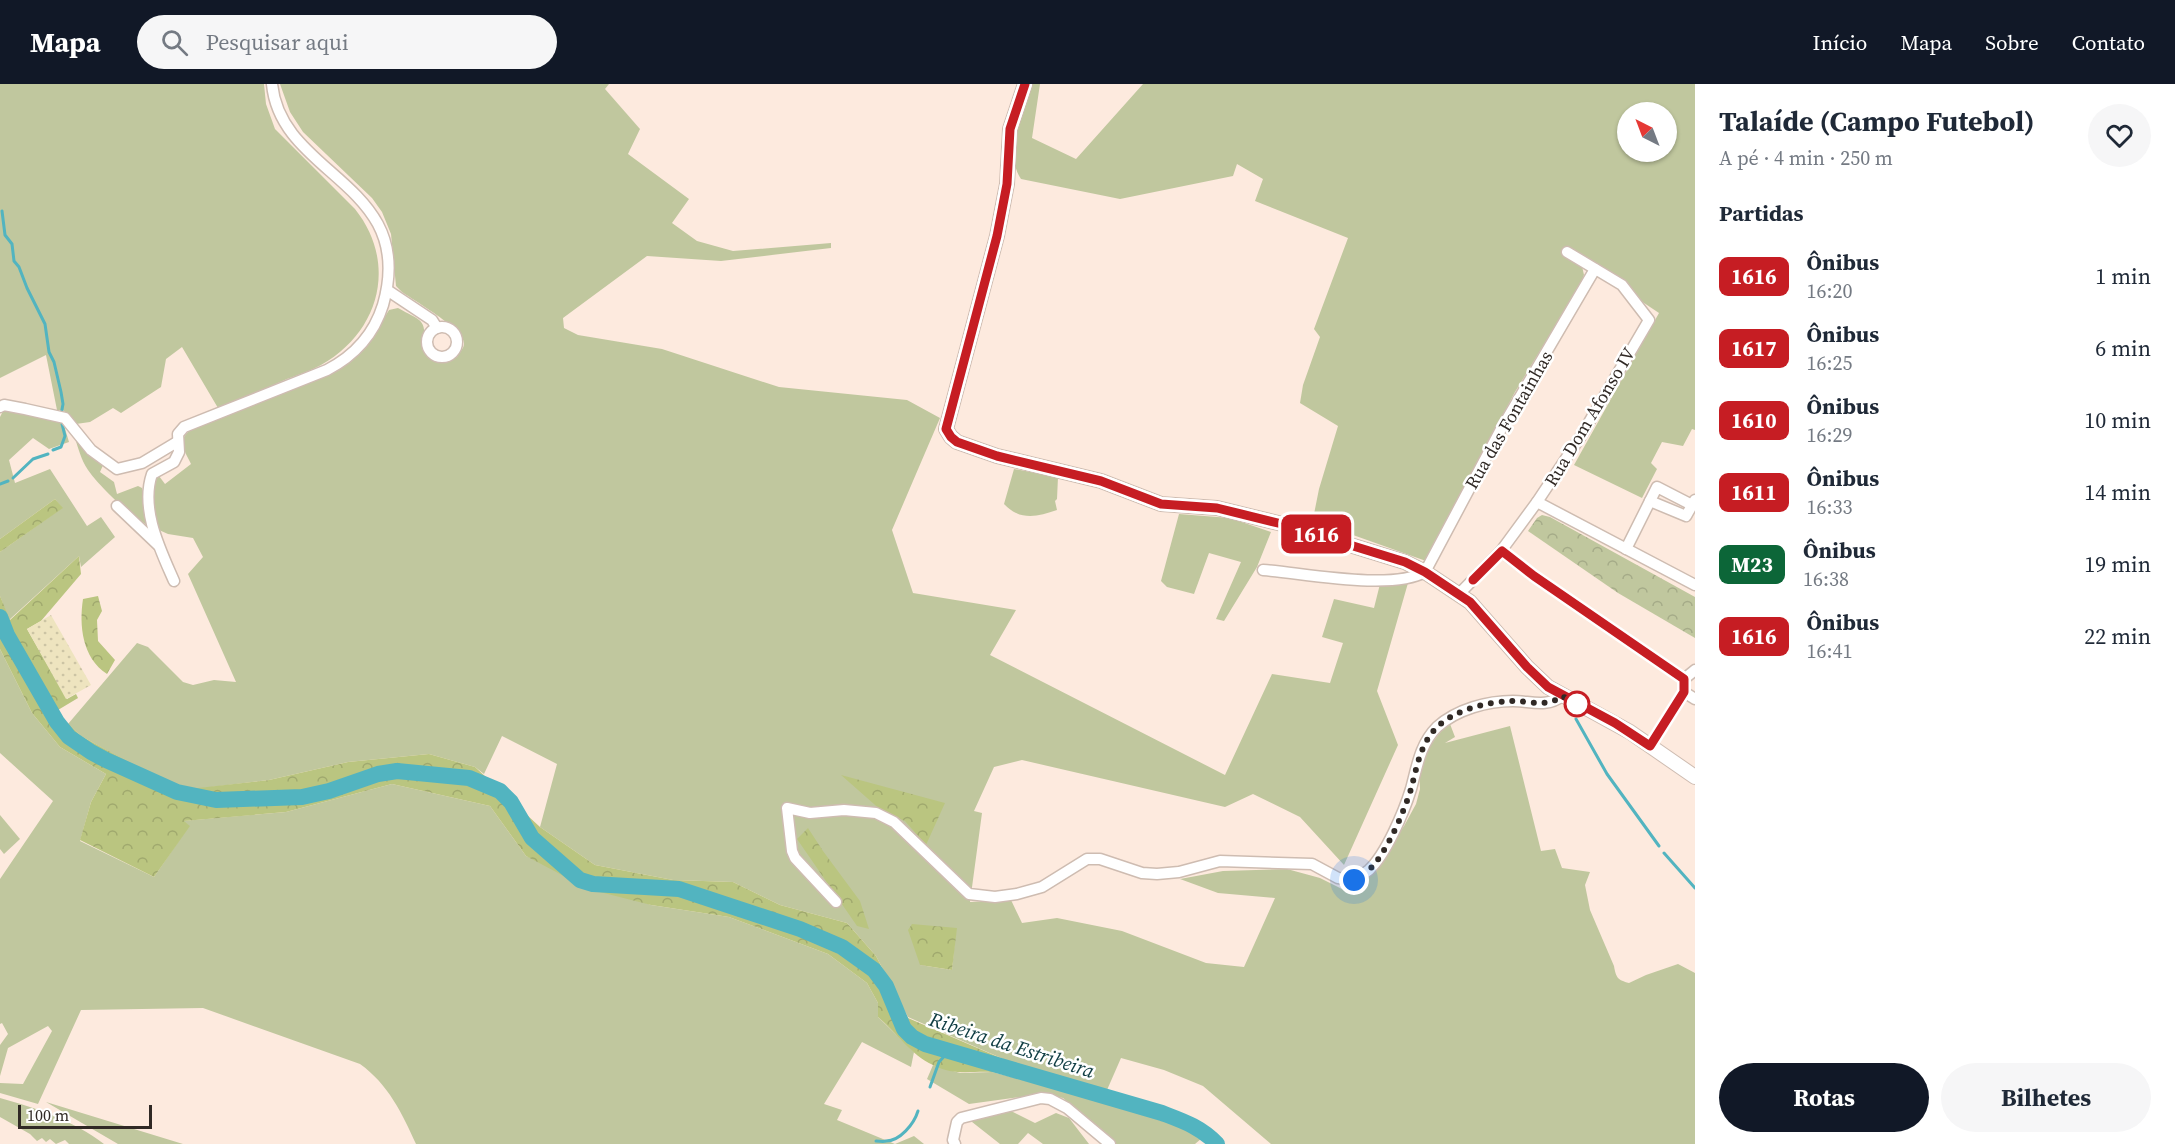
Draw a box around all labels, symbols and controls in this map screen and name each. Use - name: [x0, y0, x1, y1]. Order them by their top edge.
- search box: [137, 15, 557, 69]
- text: Mapa: [30, 23, 101, 61]
- icon: search: [158, 26, 191, 59]
- text: Pesquisar aqui: [206, 27, 348, 57]
- text: Início: [1813, 28, 1867, 57]
- text: Mapa: [1900, 28, 1952, 57]
- text: Sobre: [1985, 28, 2039, 57]
- text: Contato: [2072, 28, 2145, 57]
- north arrow: [1617, 102, 1677, 162]
- map controls: [1617, 102, 1677, 162]
- text: Talaíde (Campo Futebol): [1719, 102, 2035, 140]
- button: heart: [2088, 104, 2151, 167]
- text: A pé · 4 min · 250 m: [1719, 144, 1893, 172]
- text: Partidas: [1719, 198, 1804, 228]
- text: Ônibus: [1807, 247, 1879, 277]
- text: 1 min: [2095, 261, 2151, 291]
- text: 1616: [1731, 262, 1777, 291]
- text: 16:20: [1807, 277, 1853, 305]
- text: Ônibus: [1807, 319, 1879, 349]
- text: 6 min: [2095, 333, 2151, 363]
- text: 1617: [1731, 334, 1777, 363]
- street label: Rua Dom Afonso IV: [1538, 343, 1641, 491]
- street label: Rua das Fontainhas: [1459, 346, 1558, 494]
- text: 16:25: [1807, 349, 1853, 377]
- text: Ônibus: [1807, 391, 1879, 421]
- text: 10 min: [2084, 405, 2151, 435]
- text: 1610: [1731, 406, 1777, 435]
- text: 16:29: [1807, 421, 1853, 449]
- text: Ônibus: [1807, 463, 1879, 493]
- text: 14 min: [2084, 477, 2151, 507]
- text: 1611: [1731, 478, 1777, 507]
- text: 16:33: [1807, 493, 1853, 521]
- line badge: 1616: [1274, 514, 1358, 554]
- text: 1616: [1293, 520, 1339, 549]
- text: Ônibus: [1803, 535, 1876, 565]
- text: 19 min: [2084, 549, 2151, 579]
- text: M23: [1731, 550, 1773, 579]
- text: 16:38: [1803, 565, 1849, 593]
- text: Ônibus: [1807, 607, 1879, 637]
- text: 22 min: [2084, 621, 2151, 651]
- text: 1616: [1731, 622, 1777, 651]
- text: 16:41: [1807, 637, 1853, 665]
- unlabelled marker: [1564, 691, 1590, 717]
- your location: [1339, 865, 1369, 895]
- water label: Ribeira da Estribeira: [925, 1005, 1099, 1085]
- button: Rotas: [1719, 1063, 1929, 1132]
- button: Bilhetes: [1941, 1063, 2151, 1132]
- scale bar: [18, 1102, 152, 1130]
- text: 100 m: [27, 1104, 69, 1126]

